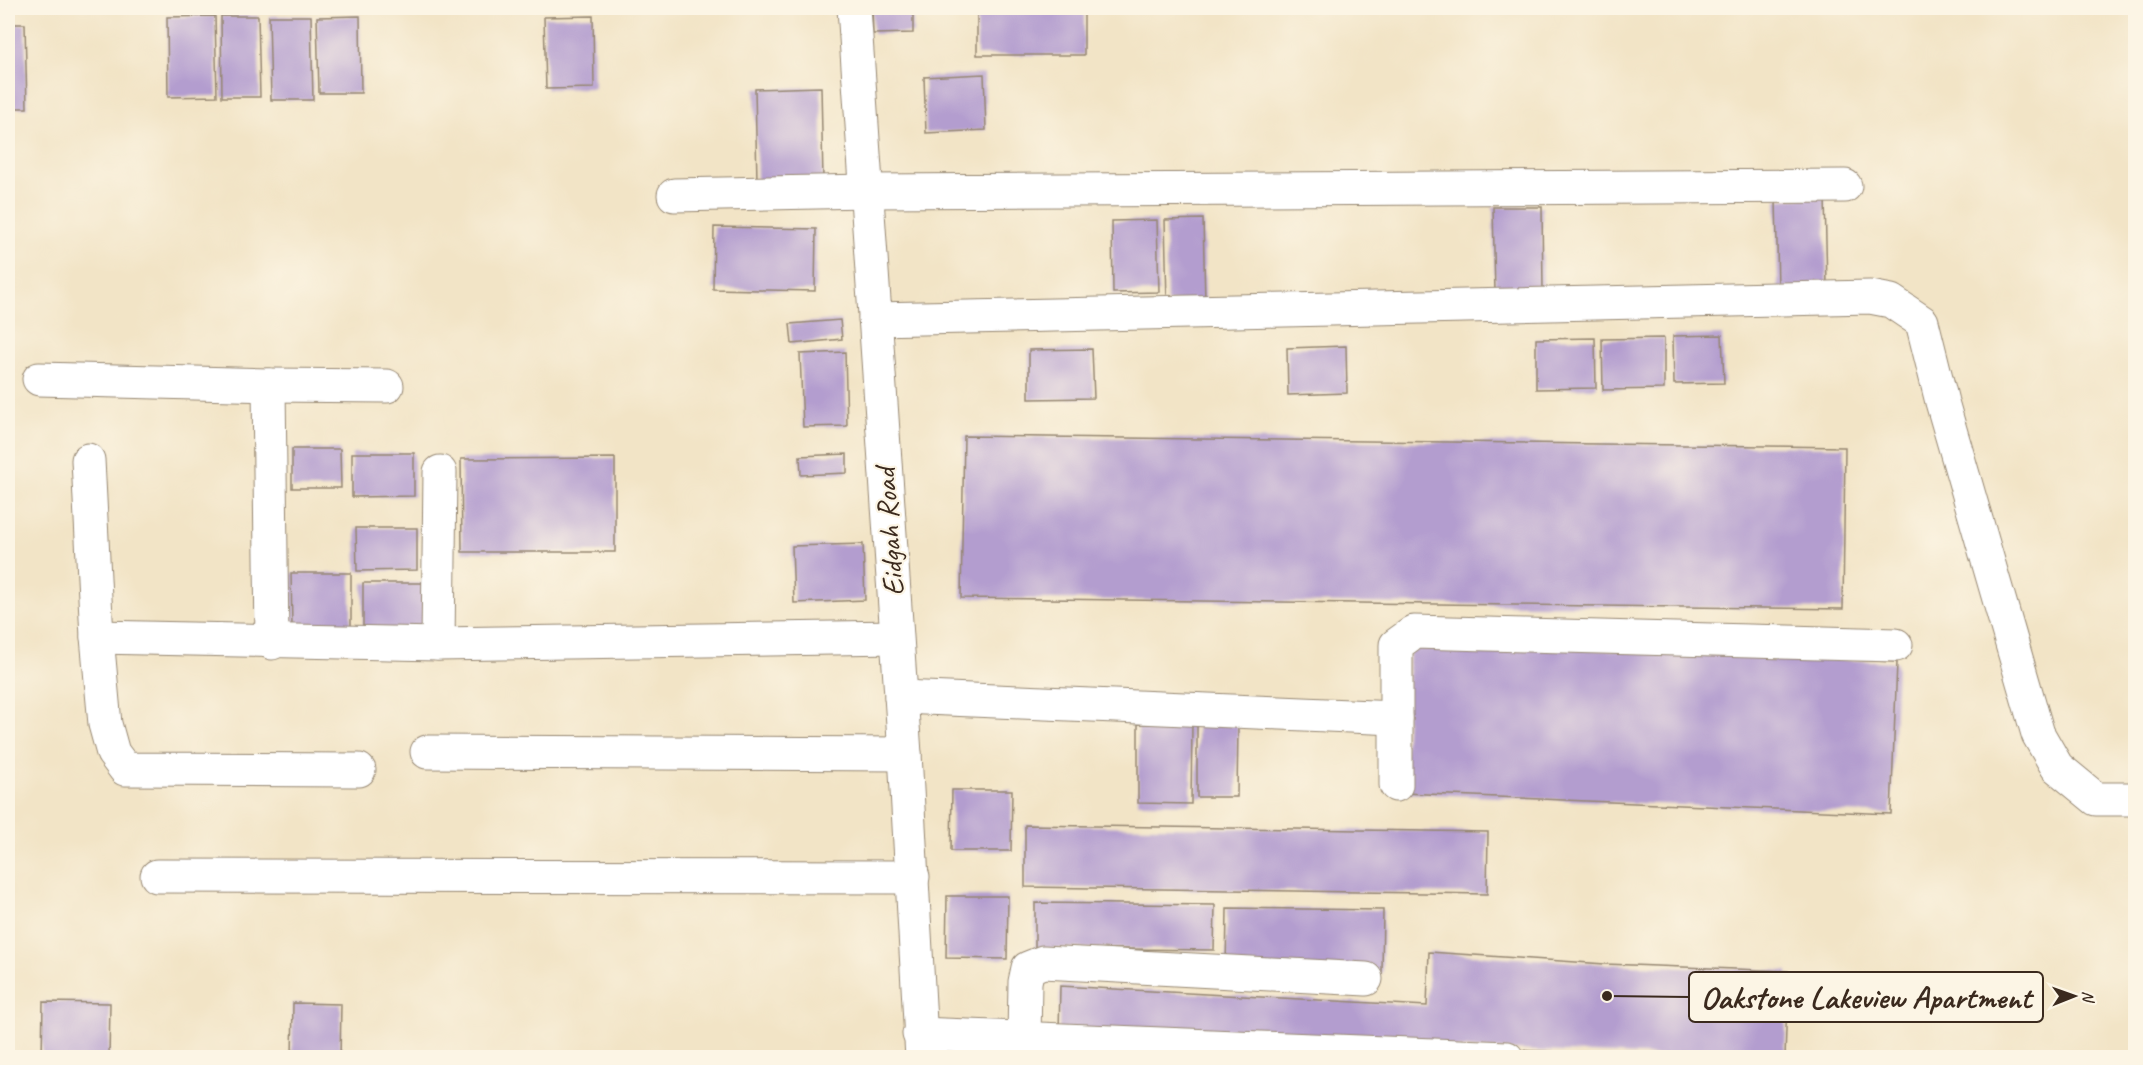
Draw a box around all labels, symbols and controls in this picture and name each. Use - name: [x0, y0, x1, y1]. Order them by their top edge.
- street label: Eidgah Road: [865, 463, 912, 597]
- north arrow: [2044, 966, 2104, 1026]
- callout: Oakstone Lakeview Apartment: [1689, 972, 2043, 1022]
- text: Oakstone Lakeview Apartment: [1701, 977, 2035, 1018]
- text: N: [2078, 991, 2098, 1004]

